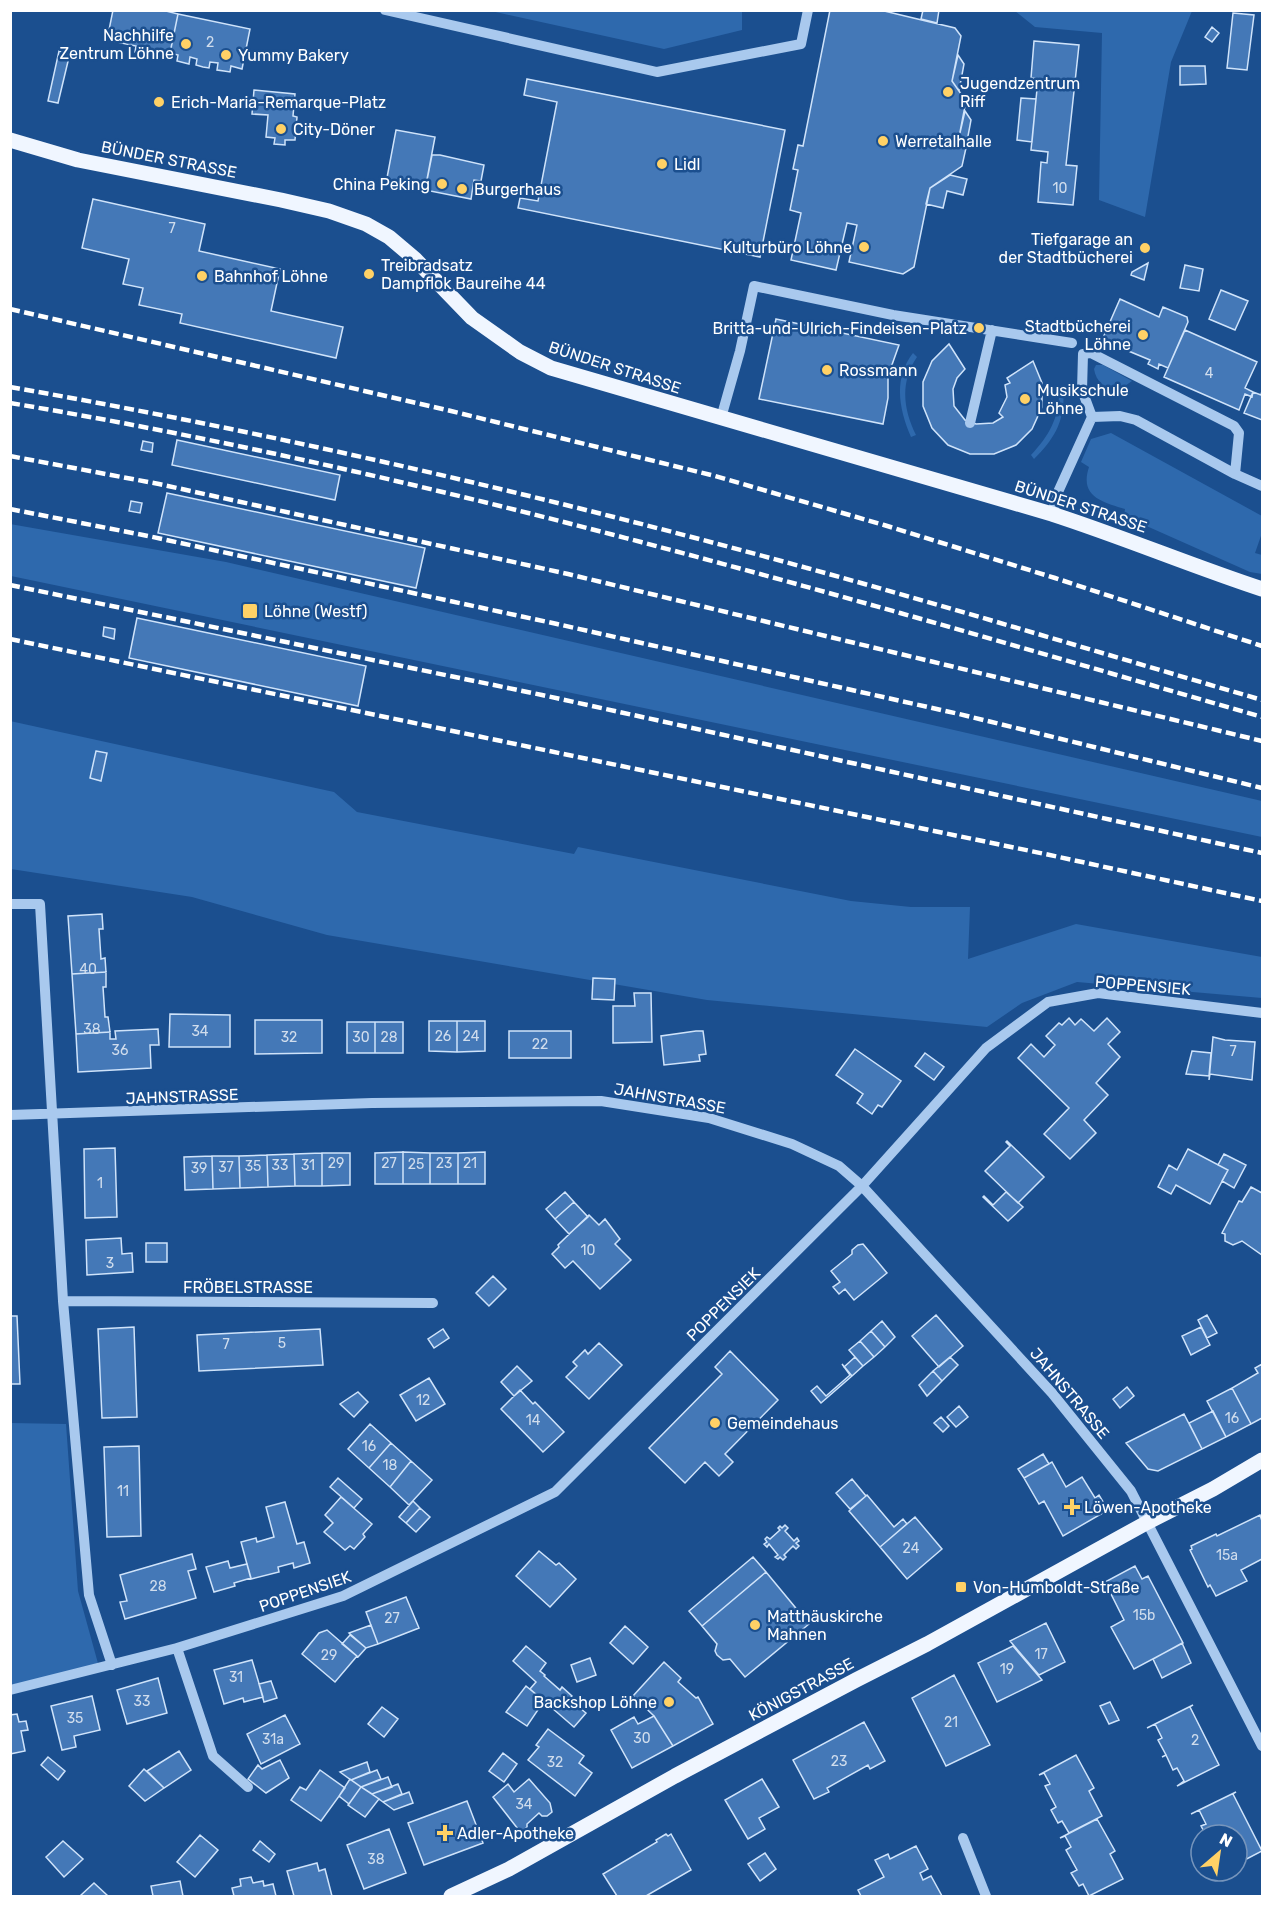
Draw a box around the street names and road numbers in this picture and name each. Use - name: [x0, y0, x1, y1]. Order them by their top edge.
- street label: BÜNDER STRASSE: [99, 137, 238, 182]
- street label: BÜNDER STRASSE: [546, 337, 683, 398]
- street label: BÜNDER STRASSE: [1012, 476, 1149, 537]
- street label: POPPENSIEK: [1094, 972, 1192, 999]
- street label: JAHNSTRASSE: [613, 1079, 727, 1118]
- street label: JAHNSTRASSE: [125, 1085, 239, 1108]
- street label: POPPENSIEK: [683, 1263, 764, 1345]
- street label: FRÖBELSTRASSE: [183, 1278, 313, 1297]
- street label: JAHNSTRASSE: [1026, 1344, 1113, 1443]
- street label: POPPENSIEK: [257, 1567, 354, 1616]
- street label: KÖNIGSTRASSE: [746, 1654, 857, 1725]

